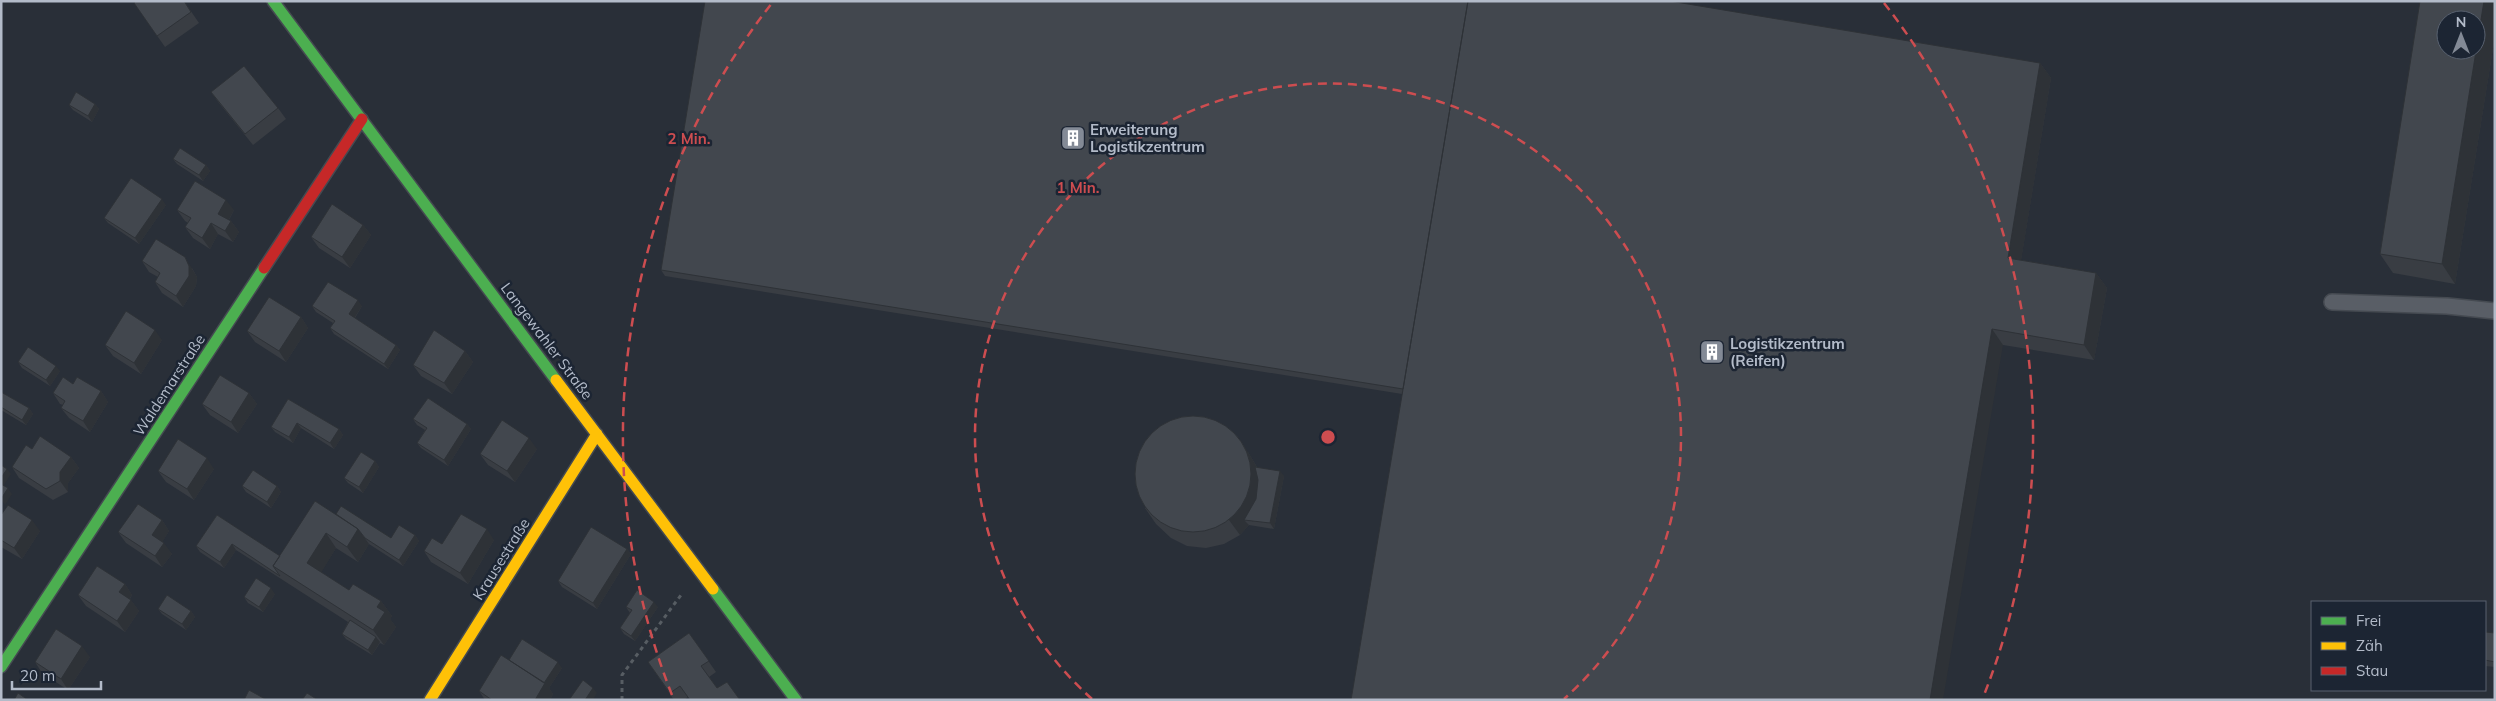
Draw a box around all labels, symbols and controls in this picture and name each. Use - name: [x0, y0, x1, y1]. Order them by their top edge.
- north arrow: [2436, 10, 2486, 60]
- text: N: [2456, 13, 2466, 31]
- place label: Erweiterung Logistikzentrum: [1090, 120, 1205, 156]
- building icon: Erweiterung Logistikzentrum: [1060, 125, 1086, 151]
- text: 2 Min.: [668, 129, 710, 148]
- text: 1 Min.: [1057, 178, 1099, 197]
- street label: Langewahler Straße: [497, 279, 597, 403]
- street label: Waldemarstraße: [129, 330, 209, 440]
- place label: Logistikzentrum (Reifen): [1730, 334, 1845, 370]
- building icon: Logistikzentrum (Reifen): [1699, 339, 1725, 365]
- centre of rings: [1319, 428, 1337, 446]
- street label: Krausestraße: [468, 515, 534, 603]
- legend: [2311, 601, 2486, 691]
- text: Frei: [2356, 611, 2381, 630]
- text: Zäh: [2356, 636, 2383, 655]
- scale bar: [12, 658, 101, 690]
- text: Stau: [2356, 661, 2388, 680]
- text: 20 m: [20, 666, 55, 685]

